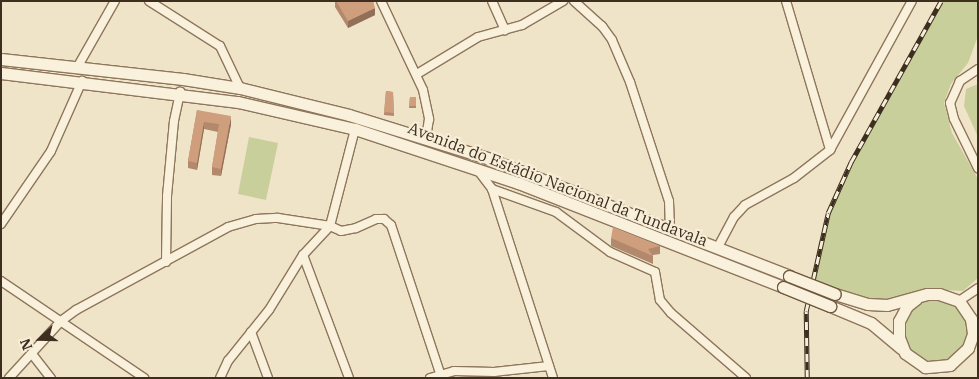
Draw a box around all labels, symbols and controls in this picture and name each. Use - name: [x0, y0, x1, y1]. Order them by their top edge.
- street label: Avenida do Estádio Nacional da Tundavala: [405, 118, 711, 250]
- north arrow: [15, 314, 65, 364]
- text: N: [16, 336, 36, 353]

